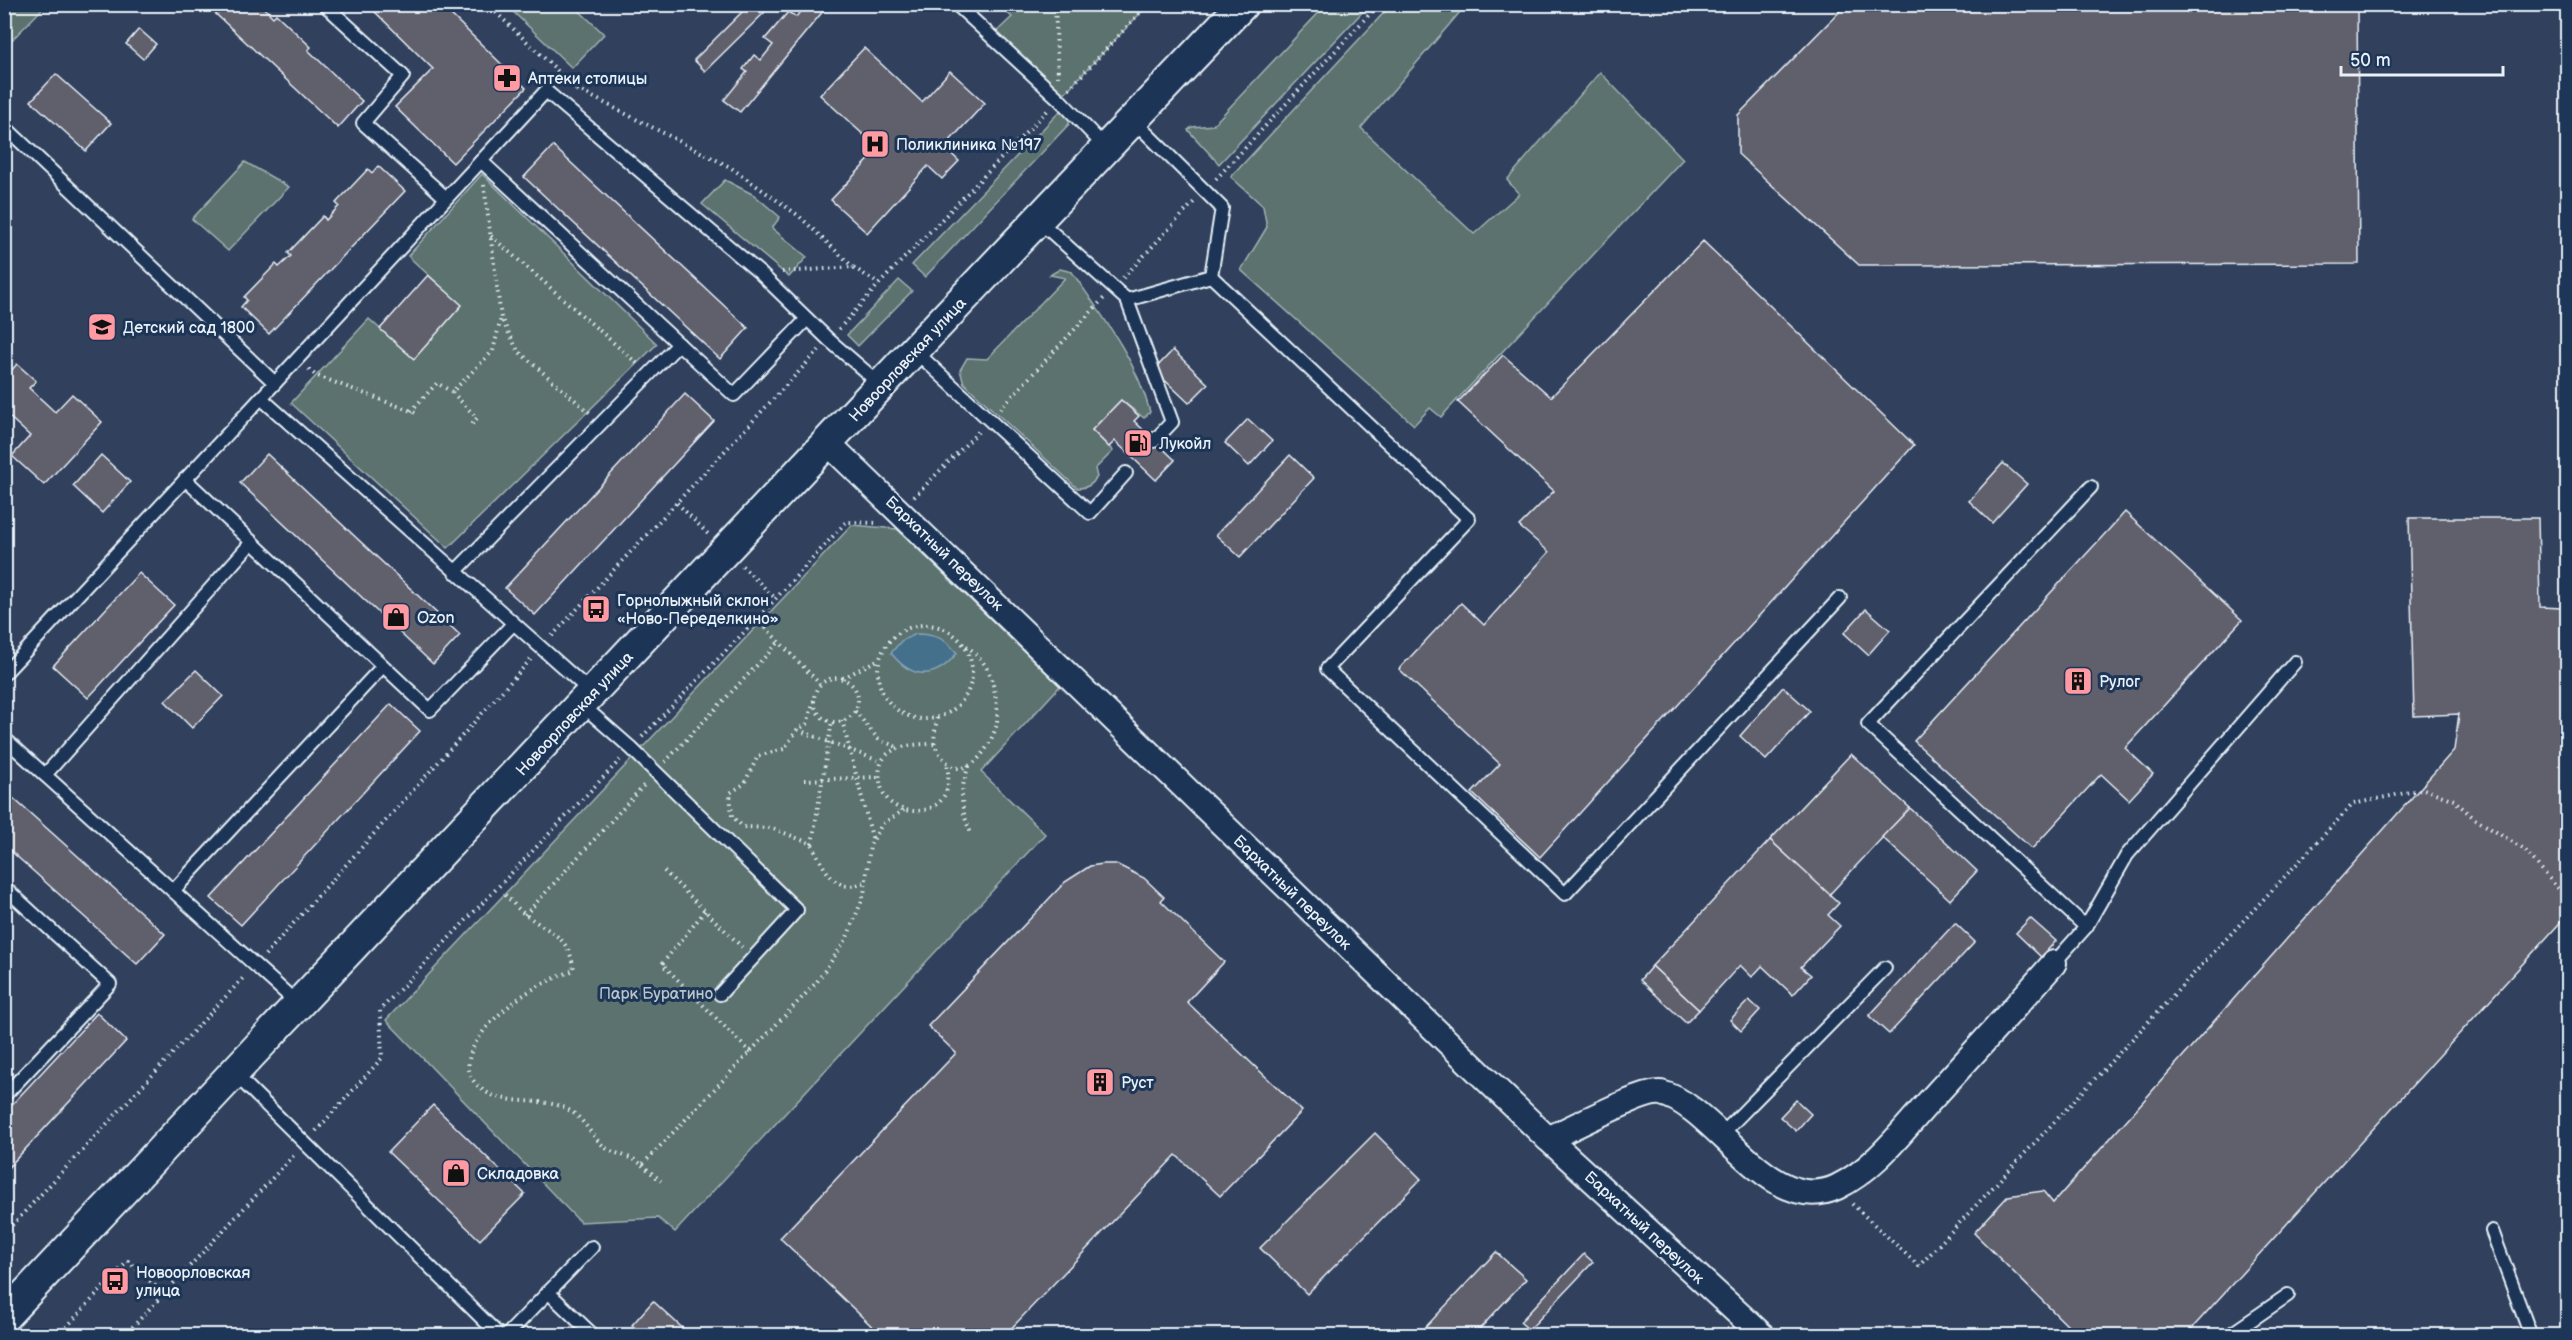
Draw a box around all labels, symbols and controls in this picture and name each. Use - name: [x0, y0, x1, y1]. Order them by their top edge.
- scale bar: [2341, 39, 2503, 77]
- text: 50 m: [2350, 50, 2391, 71]
- pharmacy icon: Аптеки столицы: [491, 62, 523, 94]
- place label: Аптеки столицы: [527, 70, 647, 89]
- hospital icon: Поликлиника №197: [859, 128, 891, 160]
- place label: Поликлиника №197: [896, 136, 1041, 155]
- street label: Новоорловская улица: [846, 294, 971, 426]
- school or university icon: Детский сад 1800: [86, 311, 118, 343]
- place label: Детский сад 1800: [123, 319, 255, 338]
- fuel station icon: Лукойл: [1122, 427, 1154, 459]
- place label: Лукойл: [1158, 435, 1211, 454]
- street label: Бархатный переулок: [881, 493, 1007, 616]
- place label: Горнолыжный склон «Ново-Переделкино»: [617, 592, 779, 629]
- bus stop icon: Горнолыжный склон «Ново-Переделкино»: [580, 593, 612, 625]
- shop icon: Ozon: [380, 601, 412, 633]
- place label: Ozon: [417, 609, 455, 628]
- street label: Новоорловская улица: [513, 648, 638, 780]
- building icon: Рулог: [2062, 665, 2094, 697]
- place label: Рулог: [2099, 673, 2140, 692]
- street label: Бархатный переулок: [1229, 832, 1355, 955]
- park label: Парк Буратино: [599, 985, 713, 1004]
- building icon: Руст: [1084, 1066, 1116, 1098]
- place label: Руст: [1121, 1074, 1154, 1093]
- shop icon: Складовка: [440, 1157, 472, 1189]
- place label: Складовка: [477, 1165, 560, 1184]
- street label: Бархатный переулок: [1580, 1168, 1708, 1289]
- place label: Новоорловская улица: [136, 1264, 251, 1301]
- bus stop icon: Новоорловская улица: [99, 1265, 131, 1297]

